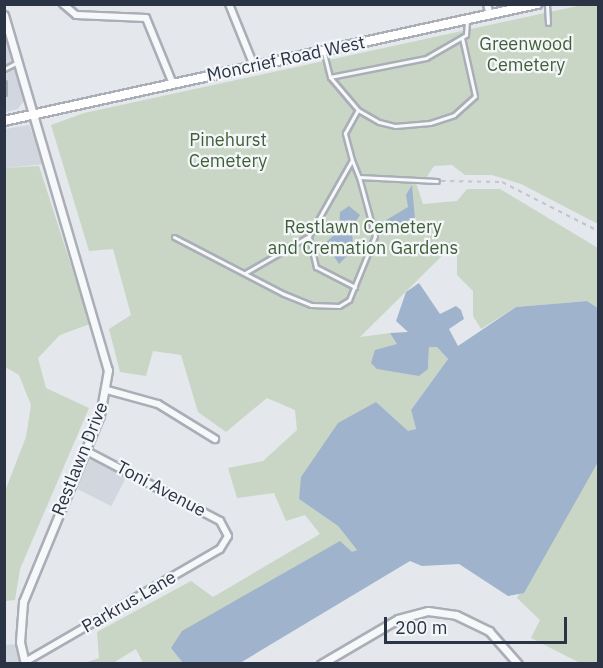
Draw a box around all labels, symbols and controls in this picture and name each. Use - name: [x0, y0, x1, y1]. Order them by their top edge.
- street label: Moncrief Road West: [205, 32, 367, 86]
- park label: Greenwood Cemetery: [479, 34, 573, 76]
- park label: Pinehurst Cemetery: [189, 130, 267, 172]
- park label: Restlawn Cemetery and Cremation Gardens: [268, 217, 458, 260]
- street label: Restlawn Drive: [47, 399, 113, 519]
- street label: Toni Avenue: [113, 456, 209, 522]
- street label: Parkrus Lane: [78, 566, 180, 638]
- scale bar: [387, 605, 570, 643]
- text: 200 m: [395, 616, 447, 639]

